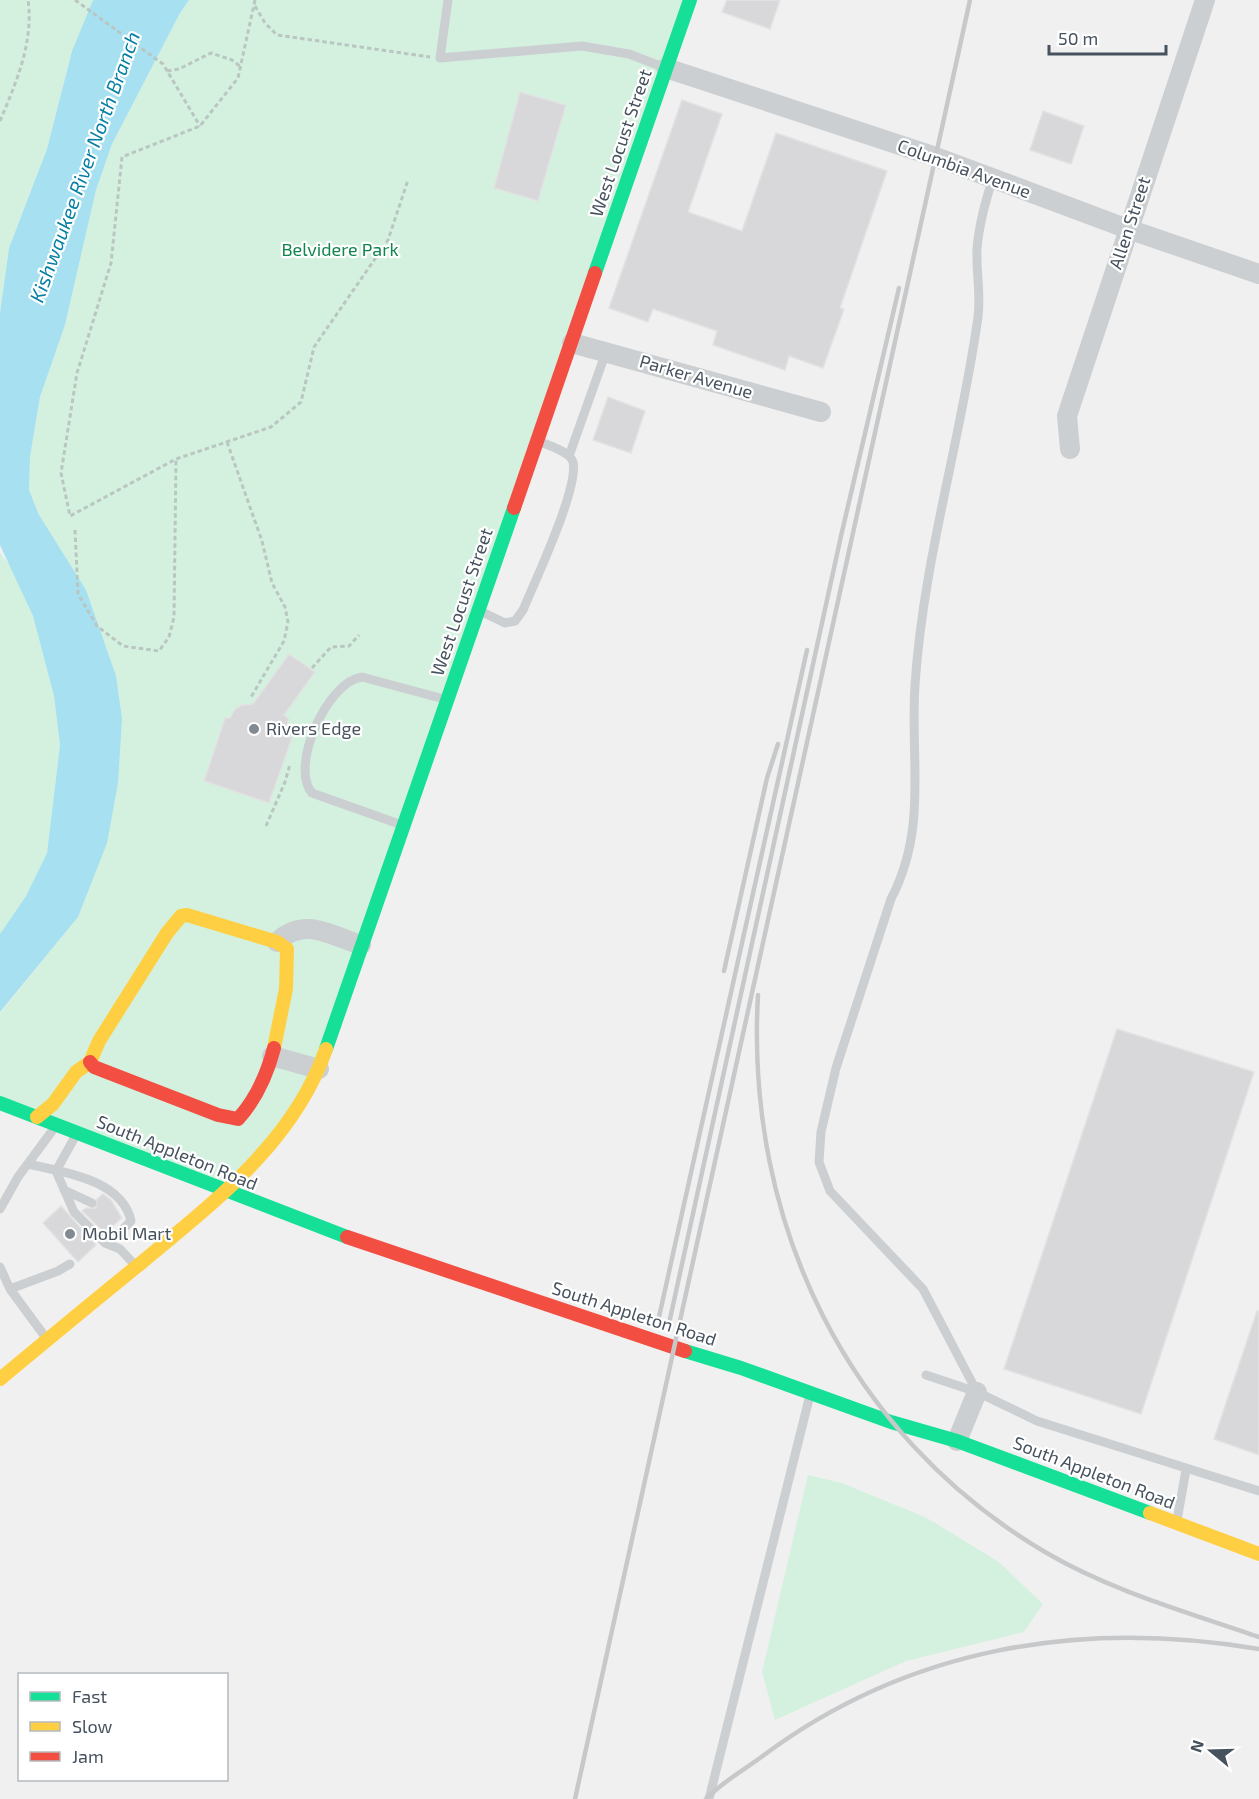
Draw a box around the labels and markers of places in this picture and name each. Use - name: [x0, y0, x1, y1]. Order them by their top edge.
- place label: Rivers Edge: [266, 717, 361, 739]
- marker: Rivers Edge: [247, 722, 261, 736]
- place label: Mobil Mart: [82, 1222, 172, 1244]
- marker: Mobil Mart: [63, 1227, 77, 1241]

